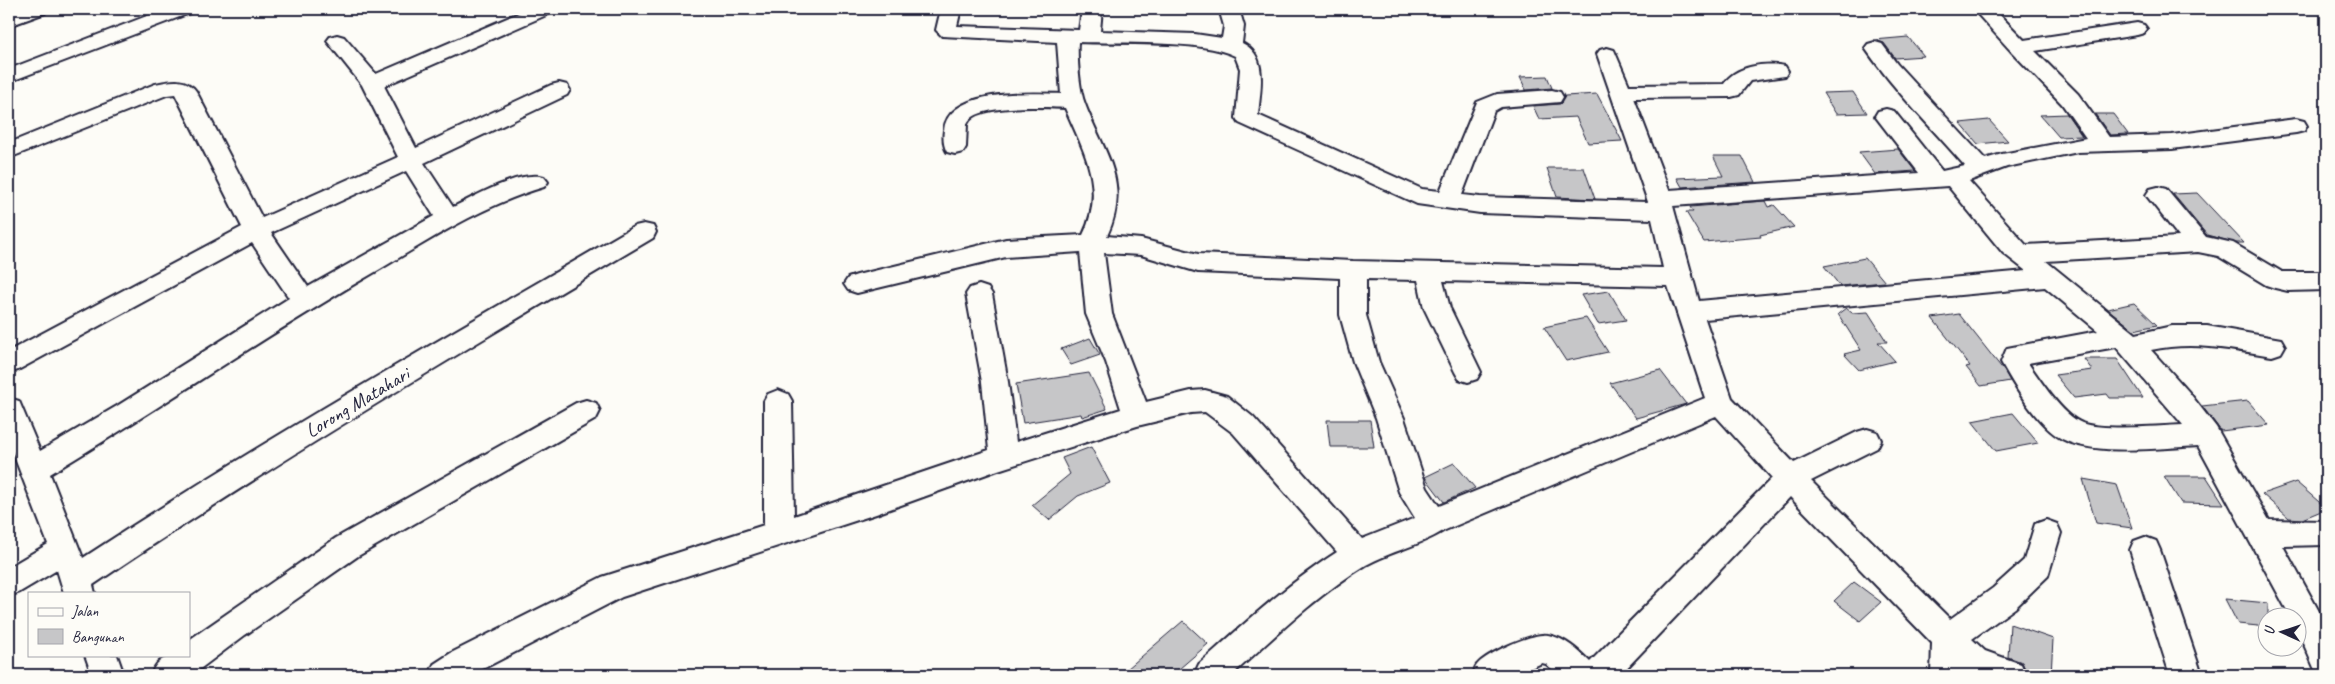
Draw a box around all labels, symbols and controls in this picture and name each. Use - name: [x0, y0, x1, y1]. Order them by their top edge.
- street label: Lorong Matahari: [301, 360, 416, 443]
- legend: [28, 592, 190, 656]
- text: Jalan: [71, 602, 99, 621]
- north arrow: [2258, 606, 2308, 656]
- text: U: [2261, 624, 2278, 635]
- text: Bangunan: [72, 628, 125, 647]

